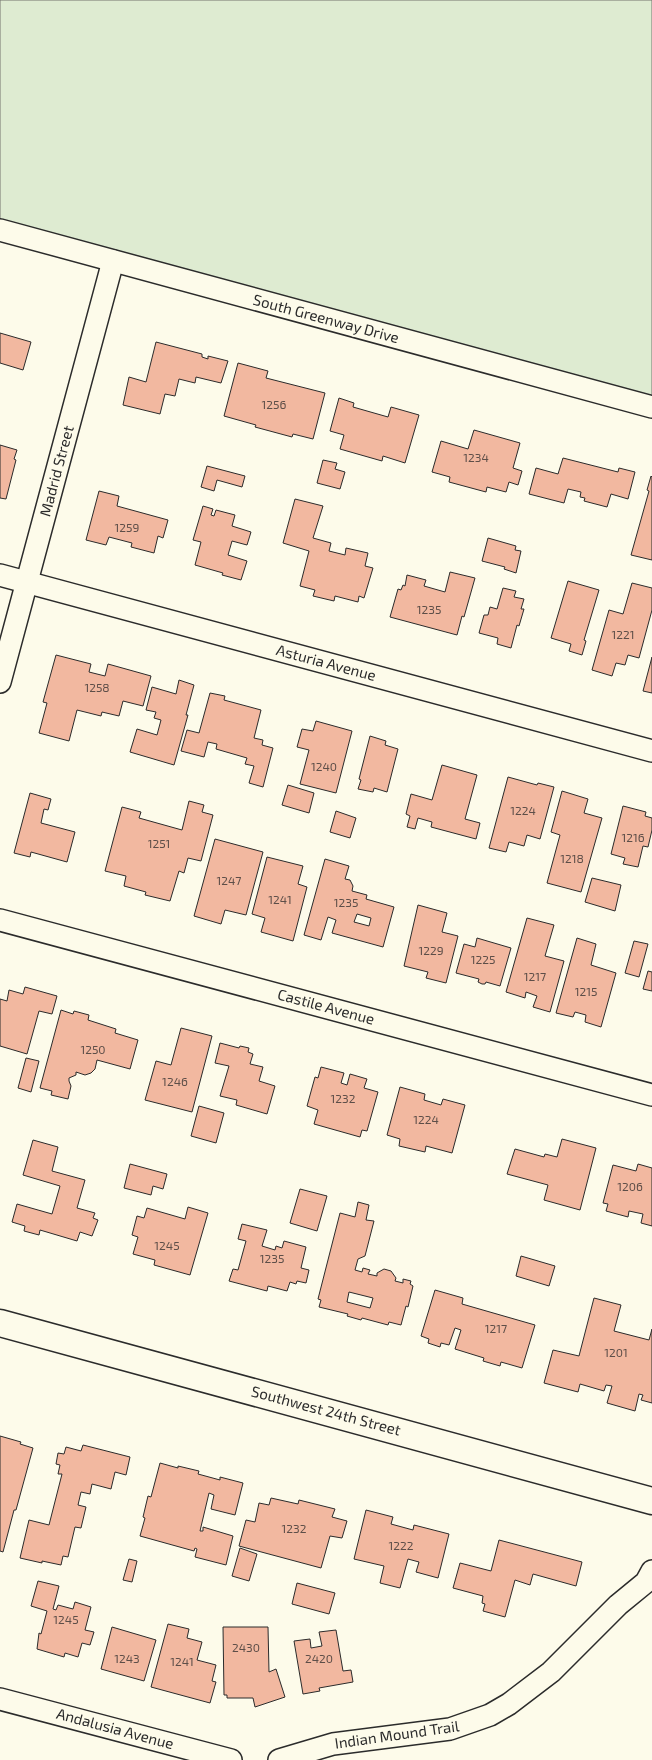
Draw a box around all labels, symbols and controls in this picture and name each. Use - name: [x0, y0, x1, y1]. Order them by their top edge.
- street label: South Greenway Drive: [251, 290, 401, 346]
- house number: 1256: [262, 397, 287, 411]
- street label: Madrid Street: [35, 423, 77, 518]
- house number: 1234: [463, 450, 489, 464]
- house number: 1259: [115, 520, 140, 534]
- house number: 1235: [417, 602, 441, 616]
- house number: 1221: [611, 627, 635, 641]
- street label: Asturia Avenue: [274, 640, 378, 684]
- house number: 1258: [84, 680, 110, 694]
- house number: 1240: [311, 759, 337, 773]
- house number: 1224: [510, 803, 536, 817]
- house number: 1216: [621, 830, 645, 844]
- house number: 1251: [148, 836, 170, 850]
- house number: 1218: [560, 851, 584, 865]
- house number: 1247: [216, 873, 242, 887]
- house number: 1241: [268, 892, 292, 906]
- house number: 1235: [334, 895, 358, 909]
- house number: 1229: [418, 943, 444, 957]
- house number: 1225: [471, 952, 495, 966]
- house number: 1217: [524, 969, 546, 983]
- street label: Castile Avenue: [276, 984, 377, 1028]
- house number: 1215: [575, 984, 597, 998]
- house number: 1250: [80, 1042, 106, 1056]
- house number: 1246: [162, 1074, 188, 1088]
- house number: 1232: [331, 1091, 356, 1105]
- house number: 1224: [413, 1112, 439, 1126]
- house number: 1206: [617, 1179, 643, 1193]
- house number: 1245: [154, 1238, 180, 1252]
- house number: 1235: [260, 1251, 284, 1265]
- house number: 1217: [485, 1321, 507, 1335]
- house number: 1201: [604, 1345, 628, 1359]
- street label: Southwest 24th Street: [250, 1381, 403, 1439]
- house number: 1232: [282, 1521, 307, 1535]
- house number: 1222: [388, 1538, 414, 1552]
- house number: 1245: [53, 1612, 79, 1626]
- house number: 2430: [232, 1640, 260, 1654]
- house number: 1243: [114, 1651, 140, 1665]
- house number: 2420: [305, 1651, 333, 1665]
- house number: 1241: [170, 1654, 194, 1668]
- street label: Andalusia Avenue: [55, 1704, 176, 1752]
- street label: Indian Mound Trail: [333, 1716, 461, 1752]

